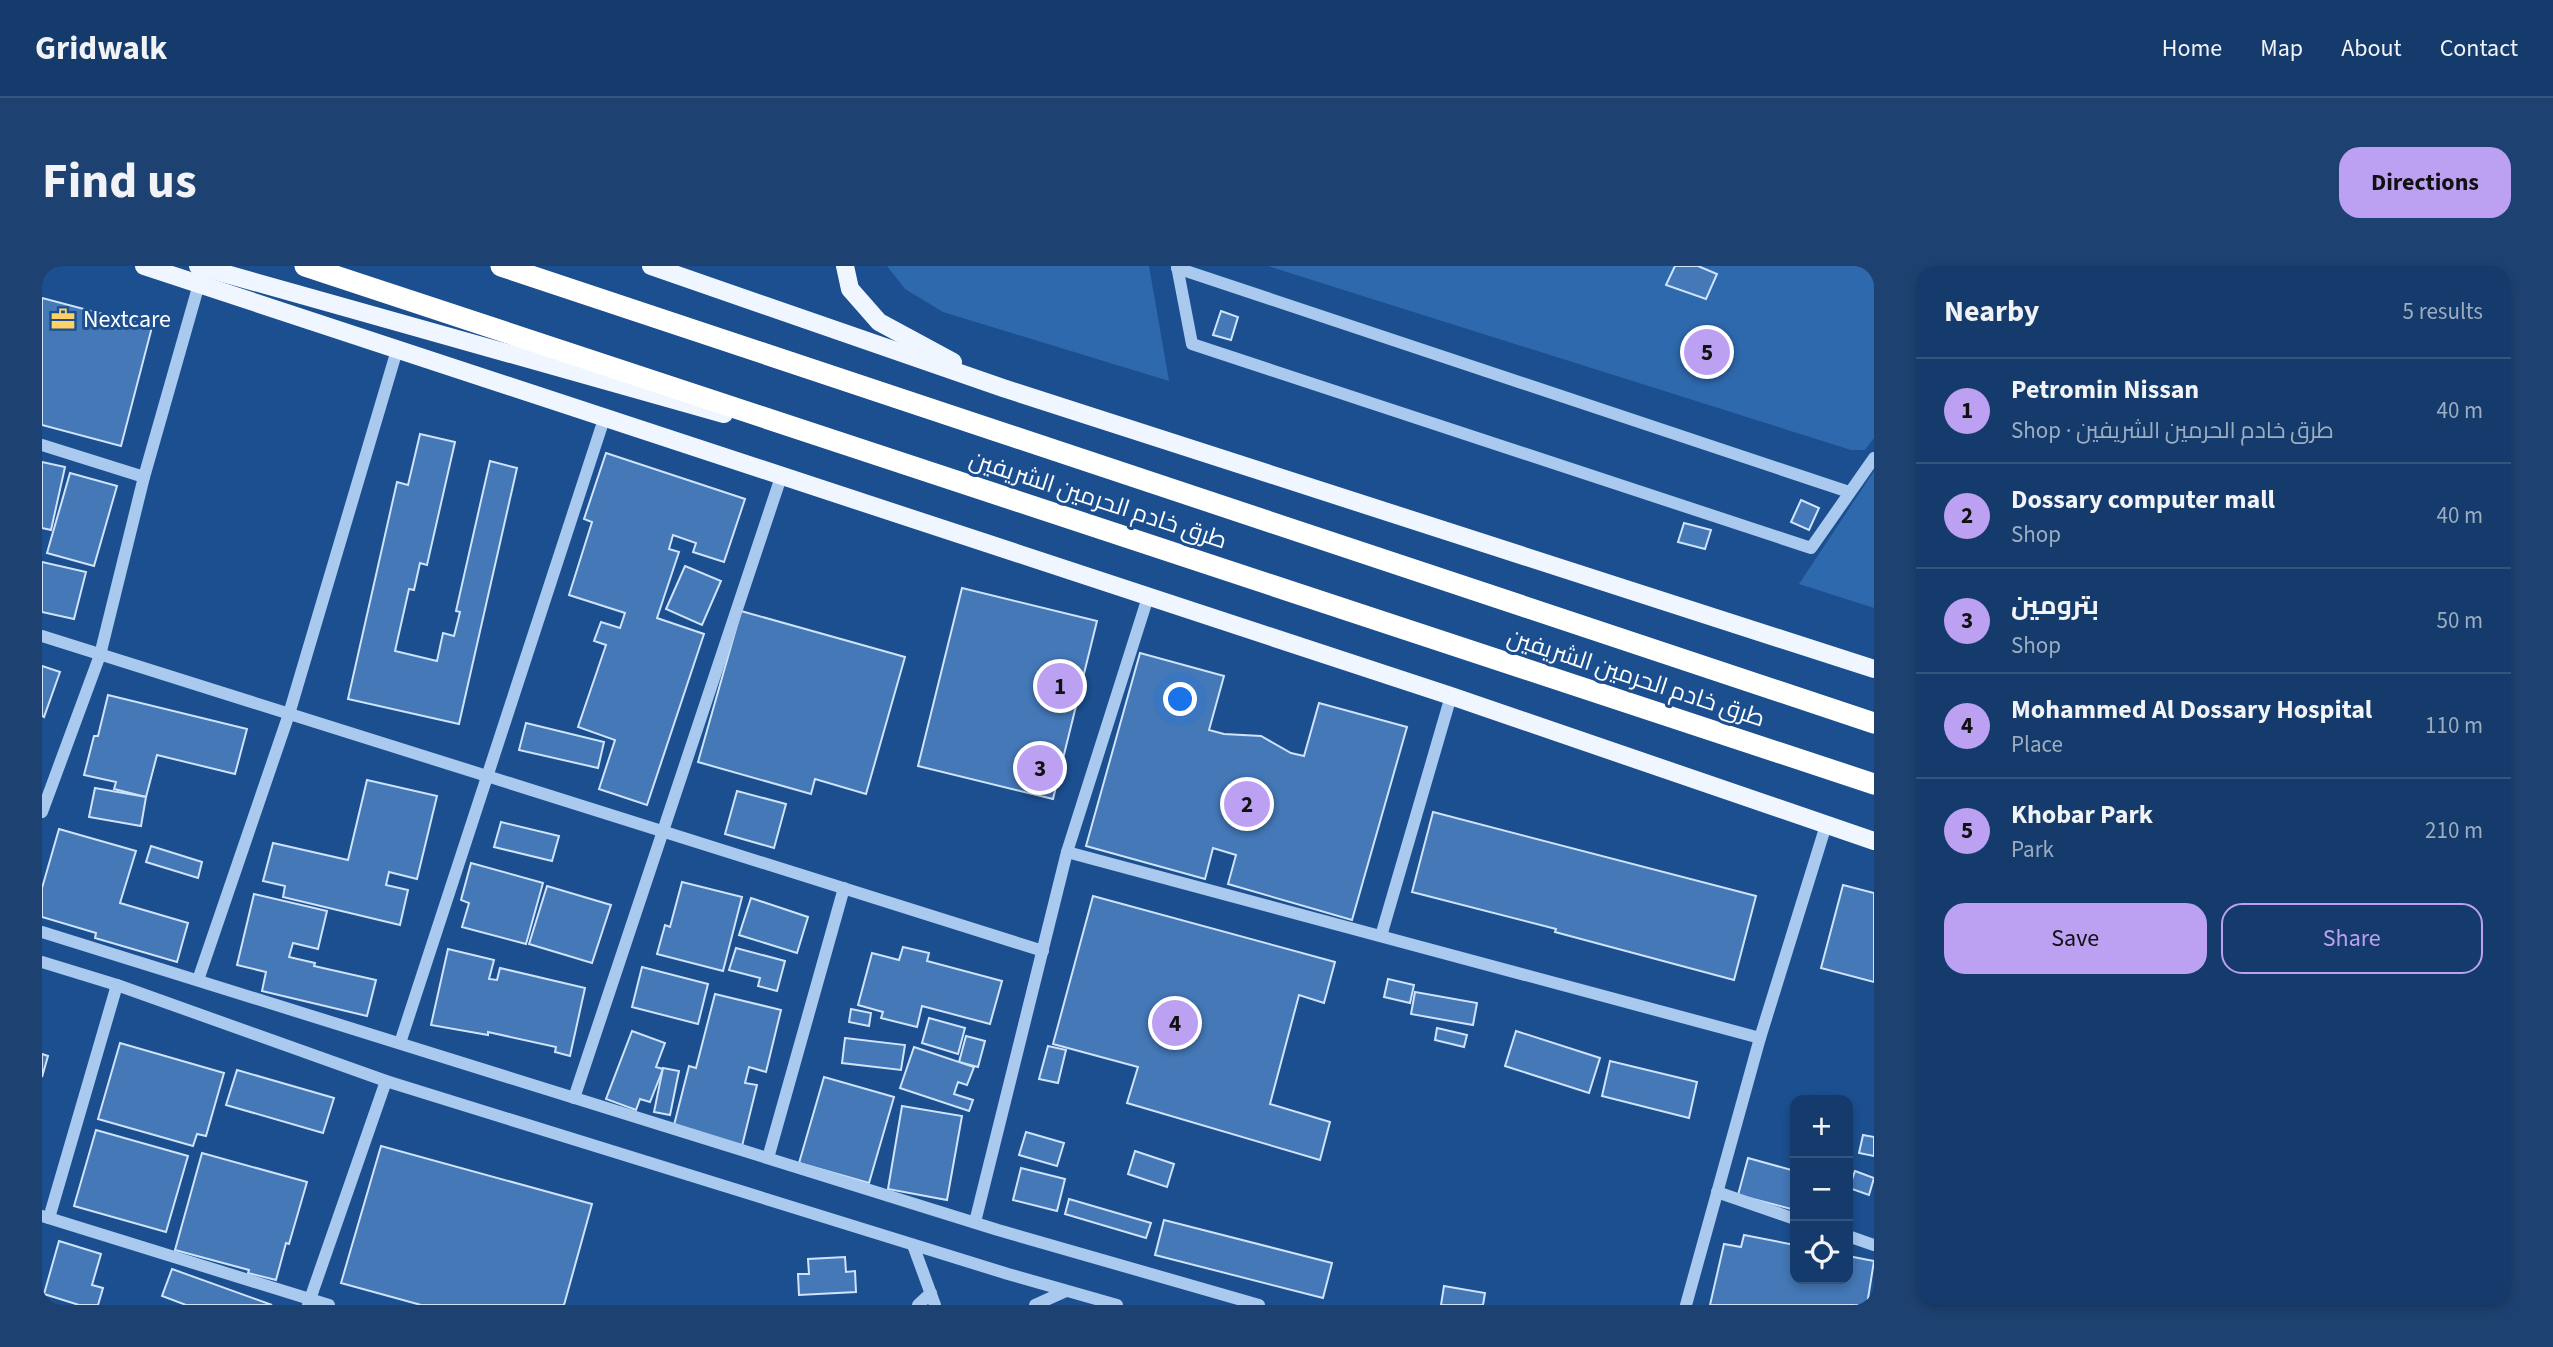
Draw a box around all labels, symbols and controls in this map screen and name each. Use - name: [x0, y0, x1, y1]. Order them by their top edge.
- text: Gridwalk: [35, 25, 167, 72]
- text: Home: [2162, 31, 2222, 66]
- text: Map: [2260, 31, 2303, 66]
- text: About: [2341, 31, 2402, 66]
- text: Contact: [2440, 31, 2518, 66]
- text: Find us: [42, 147, 197, 217]
- button: Directions: [2339, 147, 2511, 218]
- text: Nearby: [1944, 290, 2039, 333]
- text: 5 results: [2403, 295, 2483, 328]
- place label: Nextcare: [83, 302, 171, 337]
- office icon: Nextcare: [49, 305, 77, 333]
- pin: 5: [1684, 326, 1730, 378]
- text: Petromin Nissan: [2011, 371, 2199, 408]
- text: 1: [1961, 394, 1973, 427]
- text: 40 m: [2436, 394, 2483, 427]
- text: Shop · طرق خادم الحرمين الشريفين: [2011, 414, 2334, 447]
- street label: طرق خادم الحرمين الشريفين: [965, 442, 1231, 558]
- text: Dossary computer mall: [2011, 481, 2275, 518]
- text: 2: [1961, 499, 1973, 532]
- text: 40 m: [2436, 499, 2483, 532]
- text: Shop: [2011, 518, 2061, 551]
- text: بترومين: [2011, 587, 2099, 624]
- text: 3: [1961, 604, 1973, 637]
- text: 50 m: [2436, 604, 2483, 637]
- street label: طرق خادم الحرمين الشريفين: [1503, 620, 1769, 736]
- text: Shop: [2011, 629, 2061, 662]
- pin: 1: [1037, 660, 1083, 712]
- your location: [1163, 682, 1197, 716]
- text: Mohammed Al Dossary Hospital: [2011, 691, 2372, 728]
- text: 4: [1961, 709, 1973, 742]
- text: 110 m: [2425, 709, 2483, 742]
- text: Place: [2011, 728, 2063, 761]
- pin: 3: [1017, 742, 1063, 794]
- pin: 2: [1224, 778, 1270, 830]
- text: Khobar Park: [2011, 796, 2153, 833]
- text: 5: [1961, 814, 1973, 847]
- text: 210 m: [2425, 814, 2483, 847]
- text: Park: [2011, 833, 2054, 866]
- button: Save: [1944, 903, 2207, 974]
- button: Share: [2221, 903, 2483, 974]
- pin: 4: [1152, 997, 1198, 1049]
- map controls: [1790, 1095, 1853, 1284]
- button: +: [1790, 1095, 1853, 1158]
- button: −: [1790, 1158, 1853, 1221]
- button: locate: [1790, 1221, 1853, 1284]

